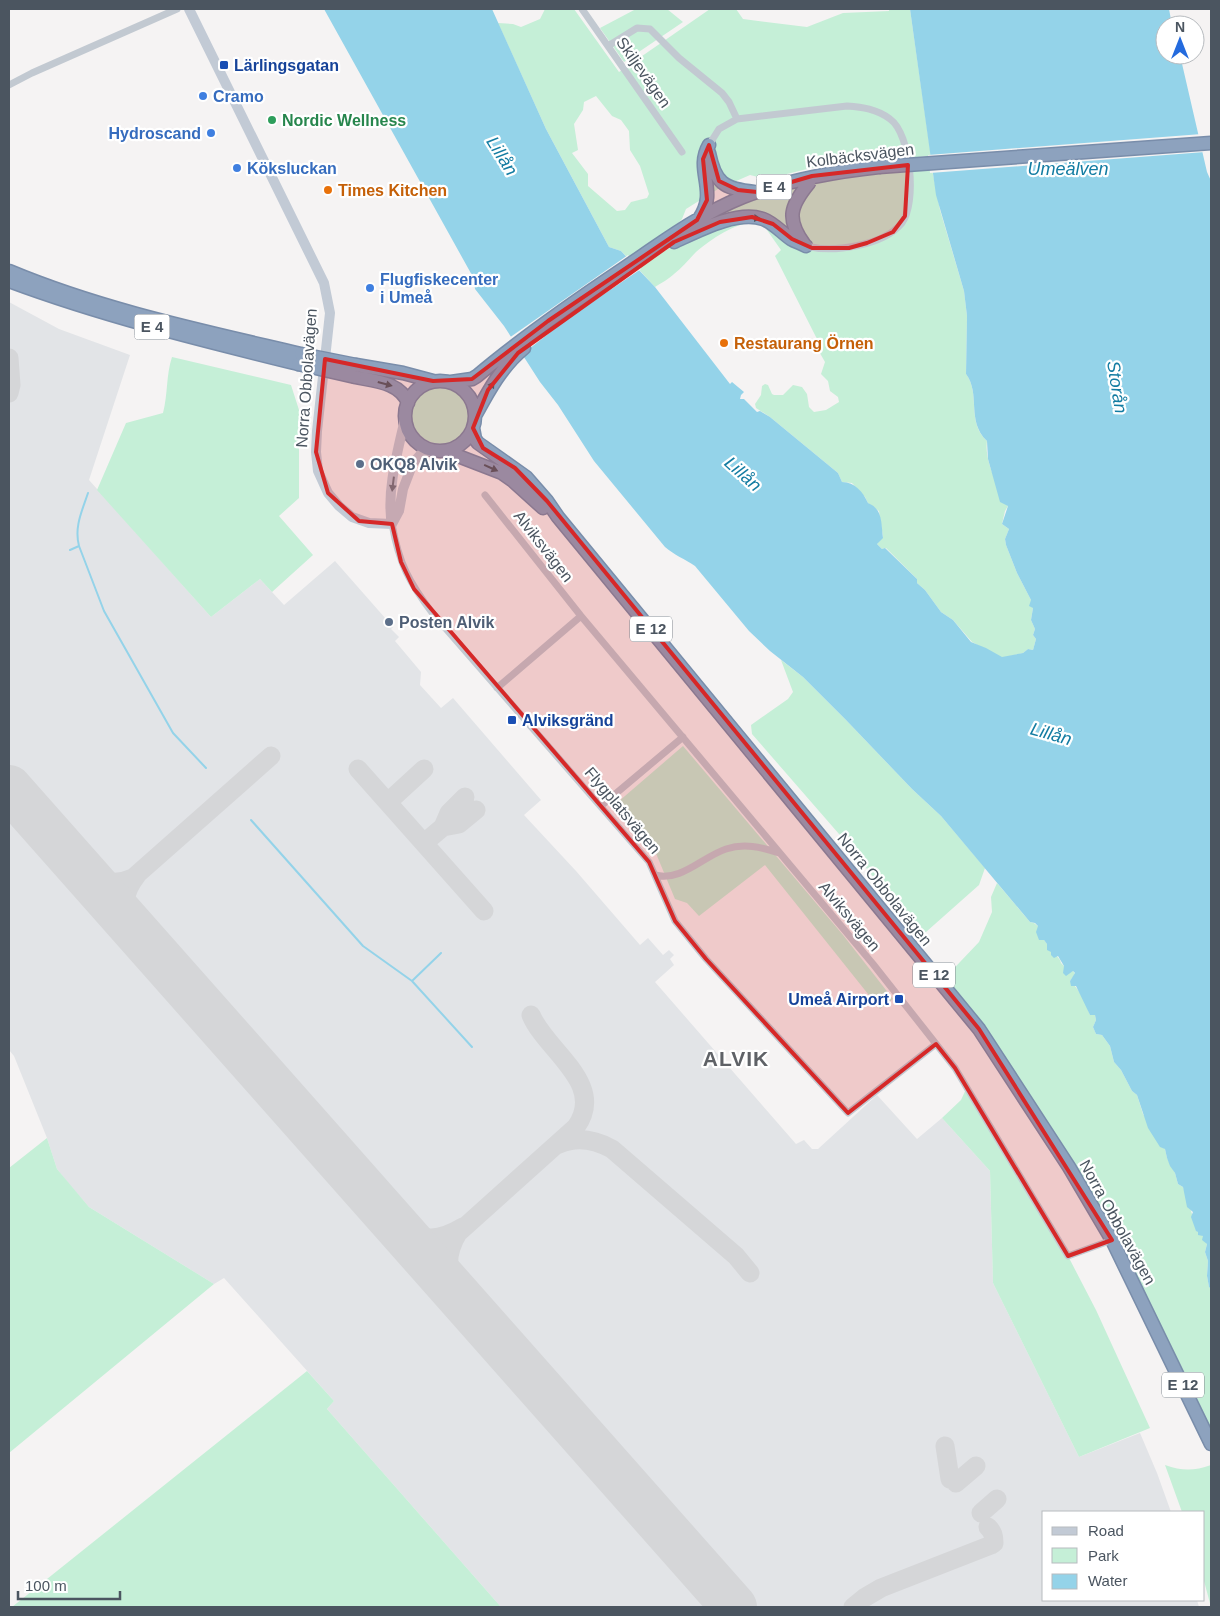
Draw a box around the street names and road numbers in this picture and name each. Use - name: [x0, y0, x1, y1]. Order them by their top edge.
- street label: Skiljevägen: [613, 34, 674, 111]
- street label: Kolbäcksvägen: [805, 140, 915, 171]
- road number: E 4: [756, 174, 792, 200]
- street label: Norra Obbolavägen: [293, 308, 320, 448]
- road number: E 4: [134, 314, 170, 340]
- street label: Alviksvägen: [511, 507, 577, 585]
- road number: E 12: [630, 616, 672, 642]
- street label: Flygplatsvägen: [582, 764, 664, 857]
- street label: Norra Obbolavägen: [834, 830, 935, 949]
- street label: Alviksvägen: [816, 878, 884, 954]
- road number: E 12: [913, 962, 955, 988]
- street label: Norra Obbolavägen: [1076, 1157, 1159, 1287]
- road number: E 12: [1162, 1372, 1204, 1398]

